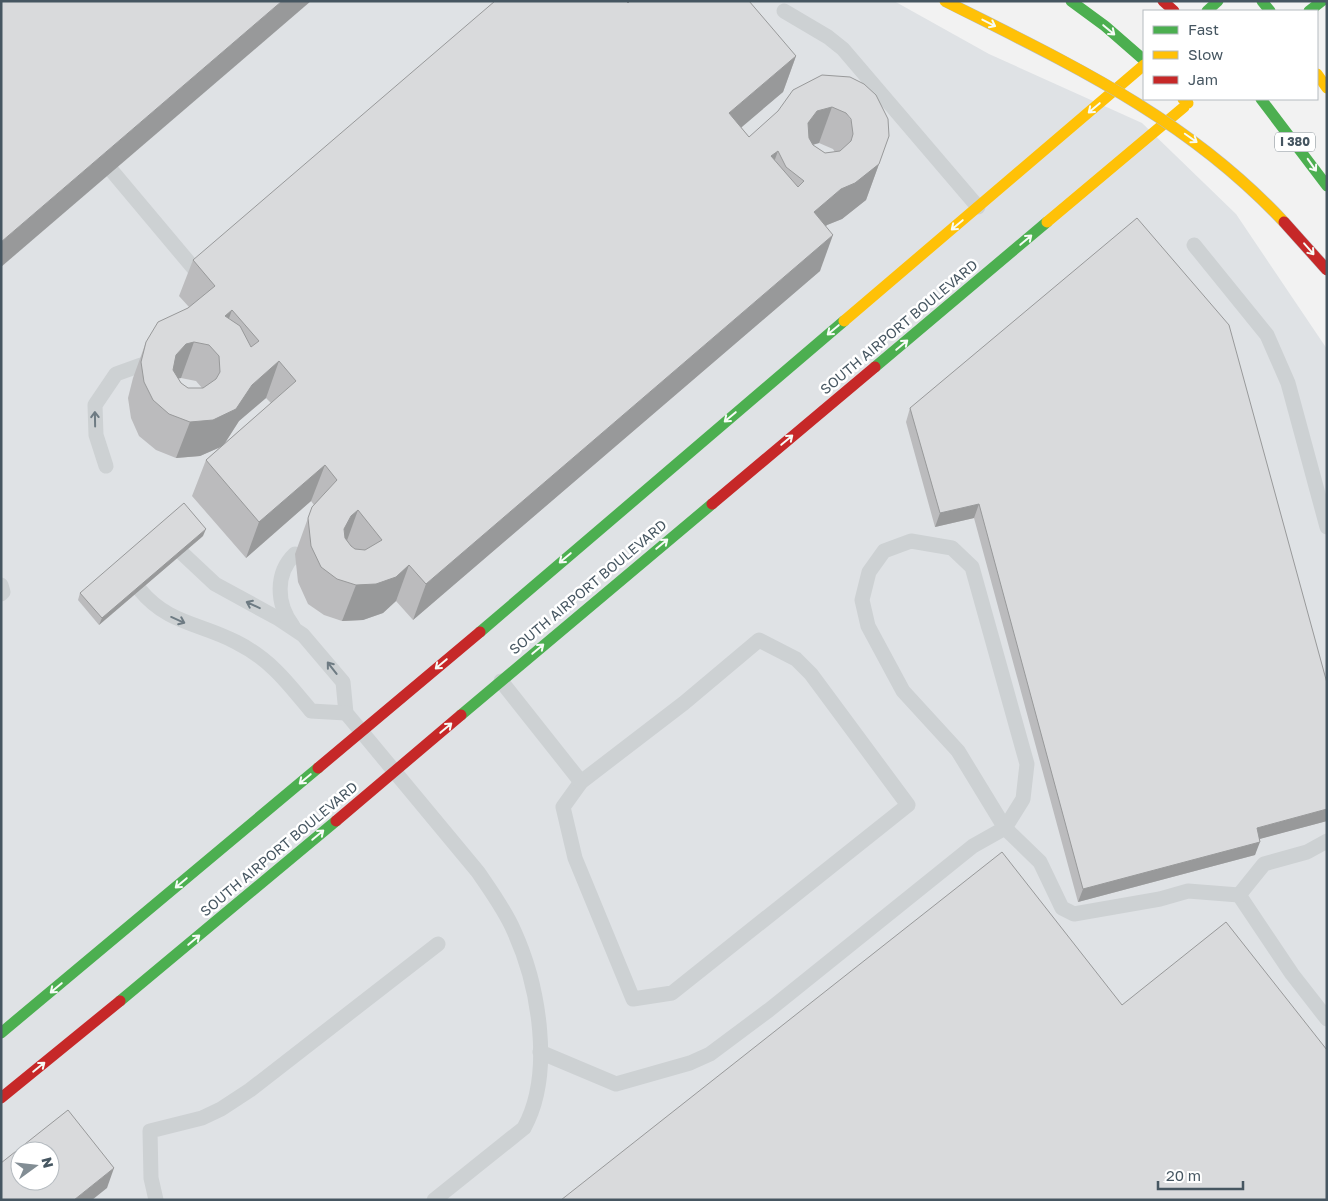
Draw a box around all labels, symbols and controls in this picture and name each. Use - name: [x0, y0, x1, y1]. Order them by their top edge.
- legend: [1143, 10, 1318, 100]
- one-way arrow: [981, 19, 996, 28]
- text: Fast: [1188, 20, 1219, 38]
- one-way arrow: [1102, 24, 1115, 35]
- text: Slow: [1188, 45, 1223, 63]
- text: Jam: [1188, 70, 1218, 88]
- one-way arrow: [1087, 102, 1100, 114]
- road number: I 380: [1275, 132, 1315, 152]
- one-way arrow: [1184, 133, 1198, 143]
- one-way arrow: [1307, 158, 1317, 172]
- one-way arrow: [951, 219, 964, 230]
- one-way arrow: [1019, 234, 1032, 245]
- one-way arrow: [1303, 242, 1314, 255]
- street label: SOUTH AIRPORT BOULEVARD: [817, 256, 981, 397]
- one-way arrow: [827, 324, 840, 335]
- one-way arrow: [895, 339, 908, 350]
- one-way arrow: [91, 411, 100, 427]
- one-way arrow: [724, 412, 737, 423]
- one-way arrow: [780, 435, 793, 446]
- street label: SOUTH AIRPORT BOULEVARD: [506, 516, 670, 657]
- one-way arrow: [655, 539, 668, 550]
- one-way arrow: [559, 553, 572, 564]
- one-way arrow: [245, 600, 260, 610]
- one-way arrow: [170, 615, 185, 625]
- one-way arrow: [531, 644, 544, 655]
- one-way arrow: [435, 658, 448, 669]
- one-way arrow: [327, 662, 338, 675]
- one-way arrow: [439, 722, 452, 734]
- one-way arrow: [299, 773, 312, 784]
- street label: SOUTH AIRPORT BOULEVARD: [197, 778, 361, 919]
- one-way arrow: [311, 830, 324, 841]
- one-way arrow: [174, 878, 187, 889]
- one-way arrow: [187, 934, 200, 946]
- one-way arrow: [50, 982, 63, 993]
- one-way arrow: [32, 1062, 45, 1073]
- north arrow: [10, 1141, 60, 1191]
- text: N: [38, 1155, 58, 1170]
- scale bar: [1158, 1158, 1243, 1190]
- text: 20 m: [1166, 1166, 1201, 1184]

